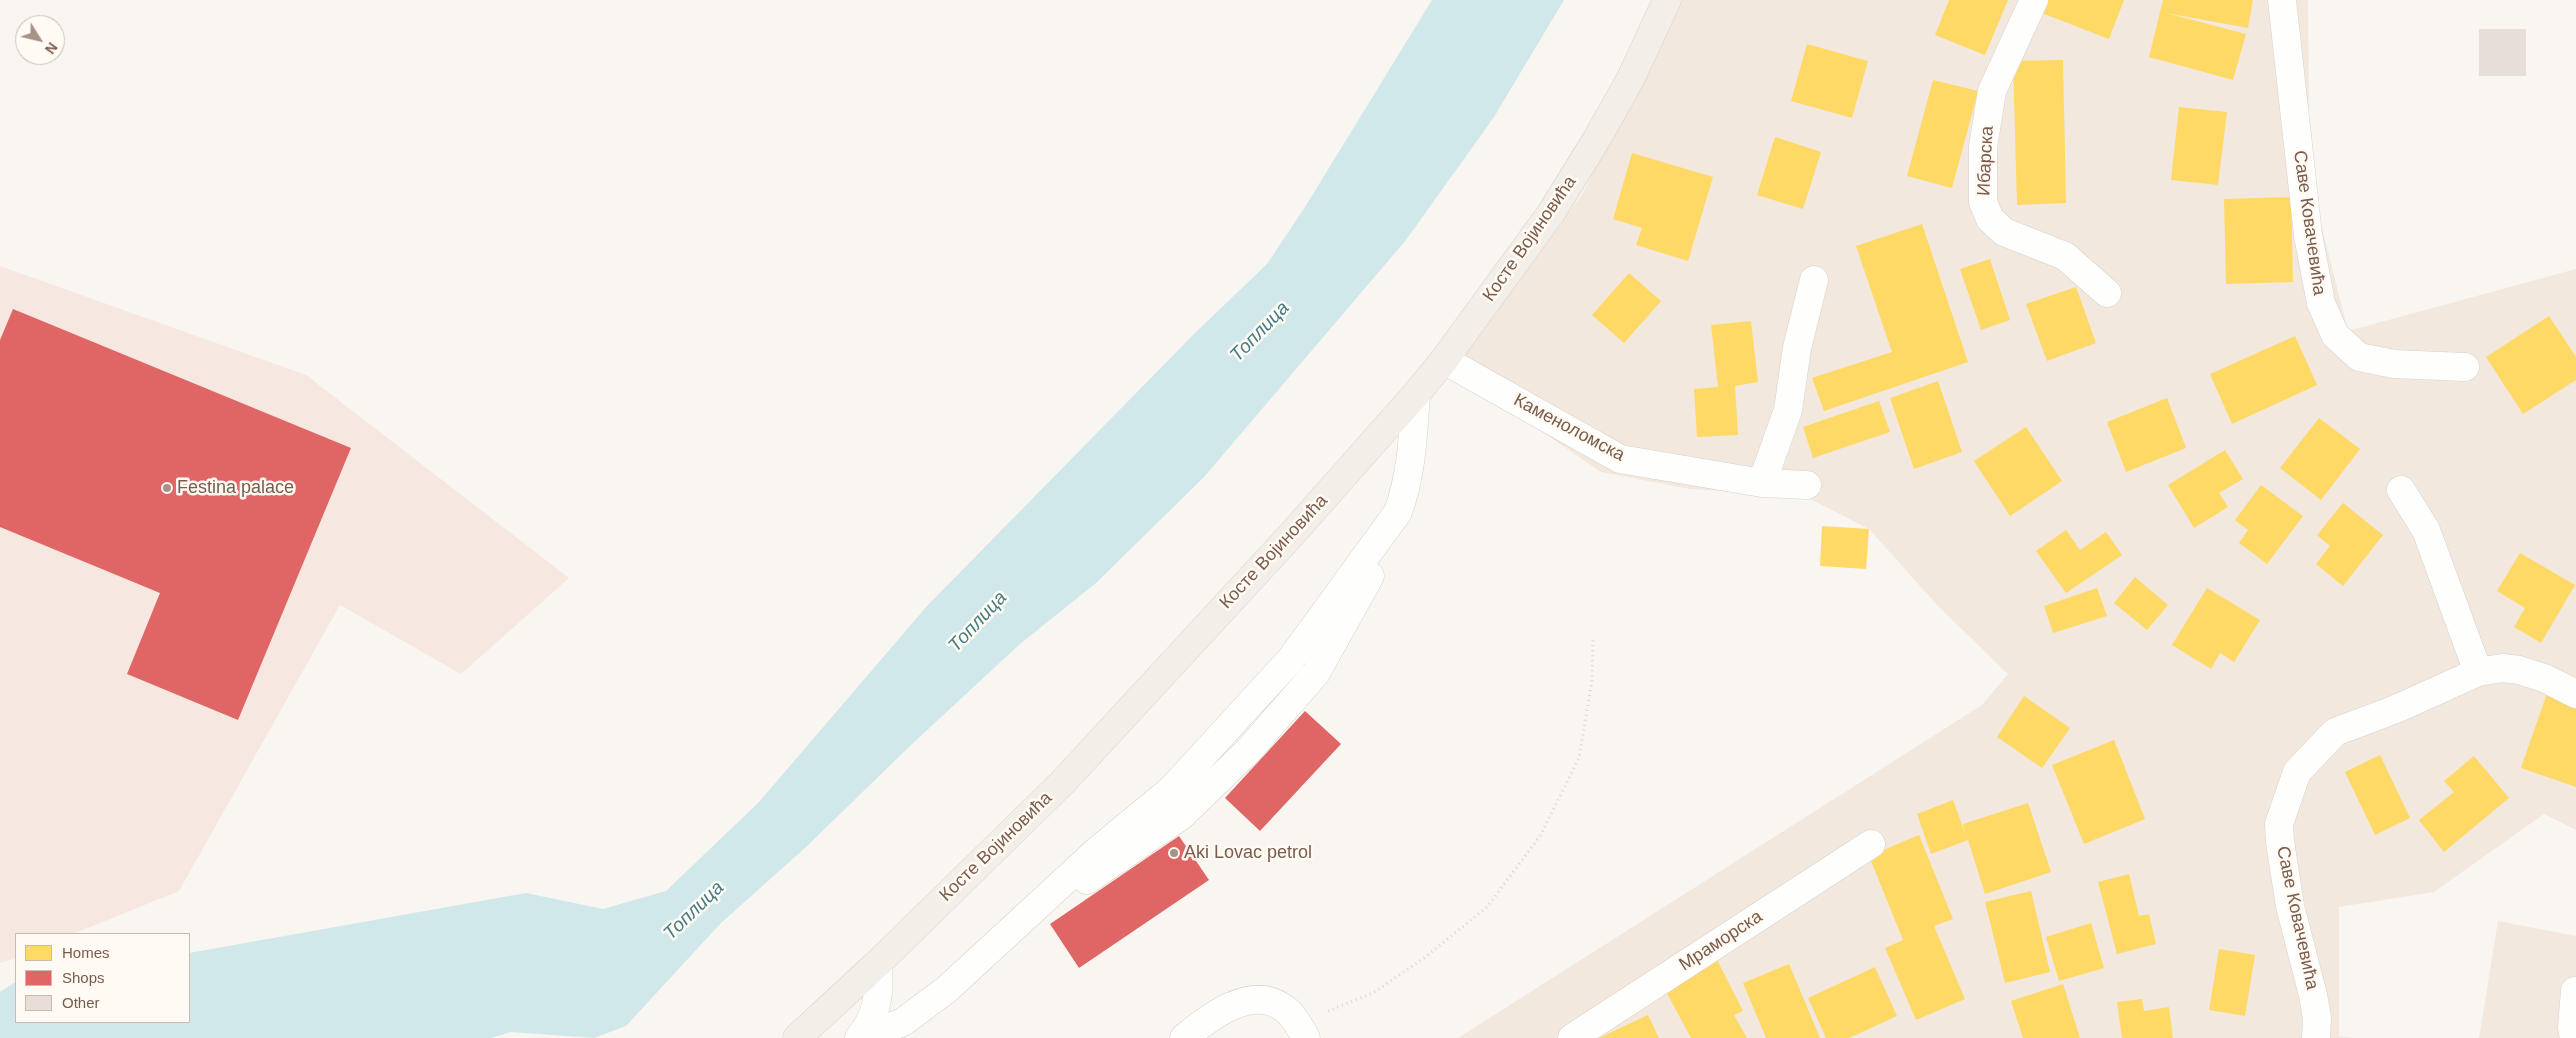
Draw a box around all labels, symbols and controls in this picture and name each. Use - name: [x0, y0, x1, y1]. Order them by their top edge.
- north arrow: [15, 15, 65, 65]
- text: N: [42, 39, 61, 57]
- street label: Ибарска: [1973, 125, 1999, 197]
- street label: Саве Ковачевића: [2288, 149, 2330, 297]
- street label: Косте Војиновића: [1479, 172, 1581, 306]
- water label: Топлица: [1226, 297, 1294, 367]
- street label: Каменоломска: [1510, 390, 1628, 466]
- place label: Festina palace: [177, 477, 294, 499]
- marker: Festina palace: [161, 482, 173, 494]
- street label: Косте Војиновића: [1216, 490, 1332, 614]
- water label: Топлица: [944, 587, 1012, 657]
- street label: Косте Војиновића: [935, 788, 1057, 906]
- place label: Aki Lovac petrol: [1184, 842, 1312, 864]
- street label: Саве Ковачевића: [2271, 844, 2323, 992]
- marker: Aki Lovac petrol: [1168, 847, 1180, 859]
- water label: Топлица: [659, 877, 729, 945]
- street label: Мраморска: [1675, 906, 1767, 976]
- legend: [15, 933, 190, 1023]
- text: Homes: [62, 944, 110, 961]
- text: Shops: [62, 969, 105, 986]
- text: Other: [62, 994, 100, 1011]

